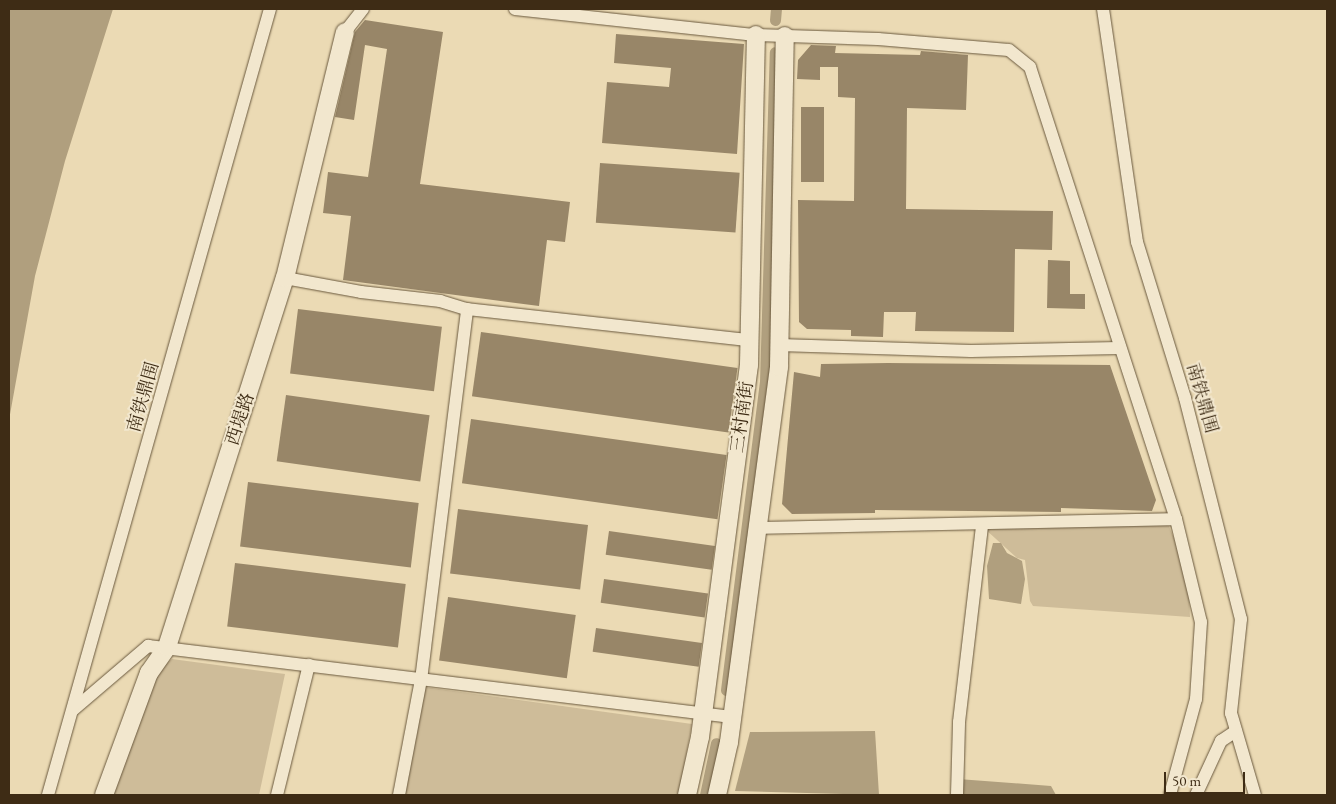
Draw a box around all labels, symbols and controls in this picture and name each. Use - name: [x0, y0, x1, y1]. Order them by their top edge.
- street label: 南铁鼎围: [123, 359, 163, 435]
- street label: 南铁鼎围: [1182, 360, 1222, 436]
- street label: 三村南街: [726, 380, 758, 454]
- street label: 西堤路: [221, 390, 259, 448]
- scale bar: [1166, 762, 1247, 794]
- text: 50 m: [1172, 771, 1201, 790]

